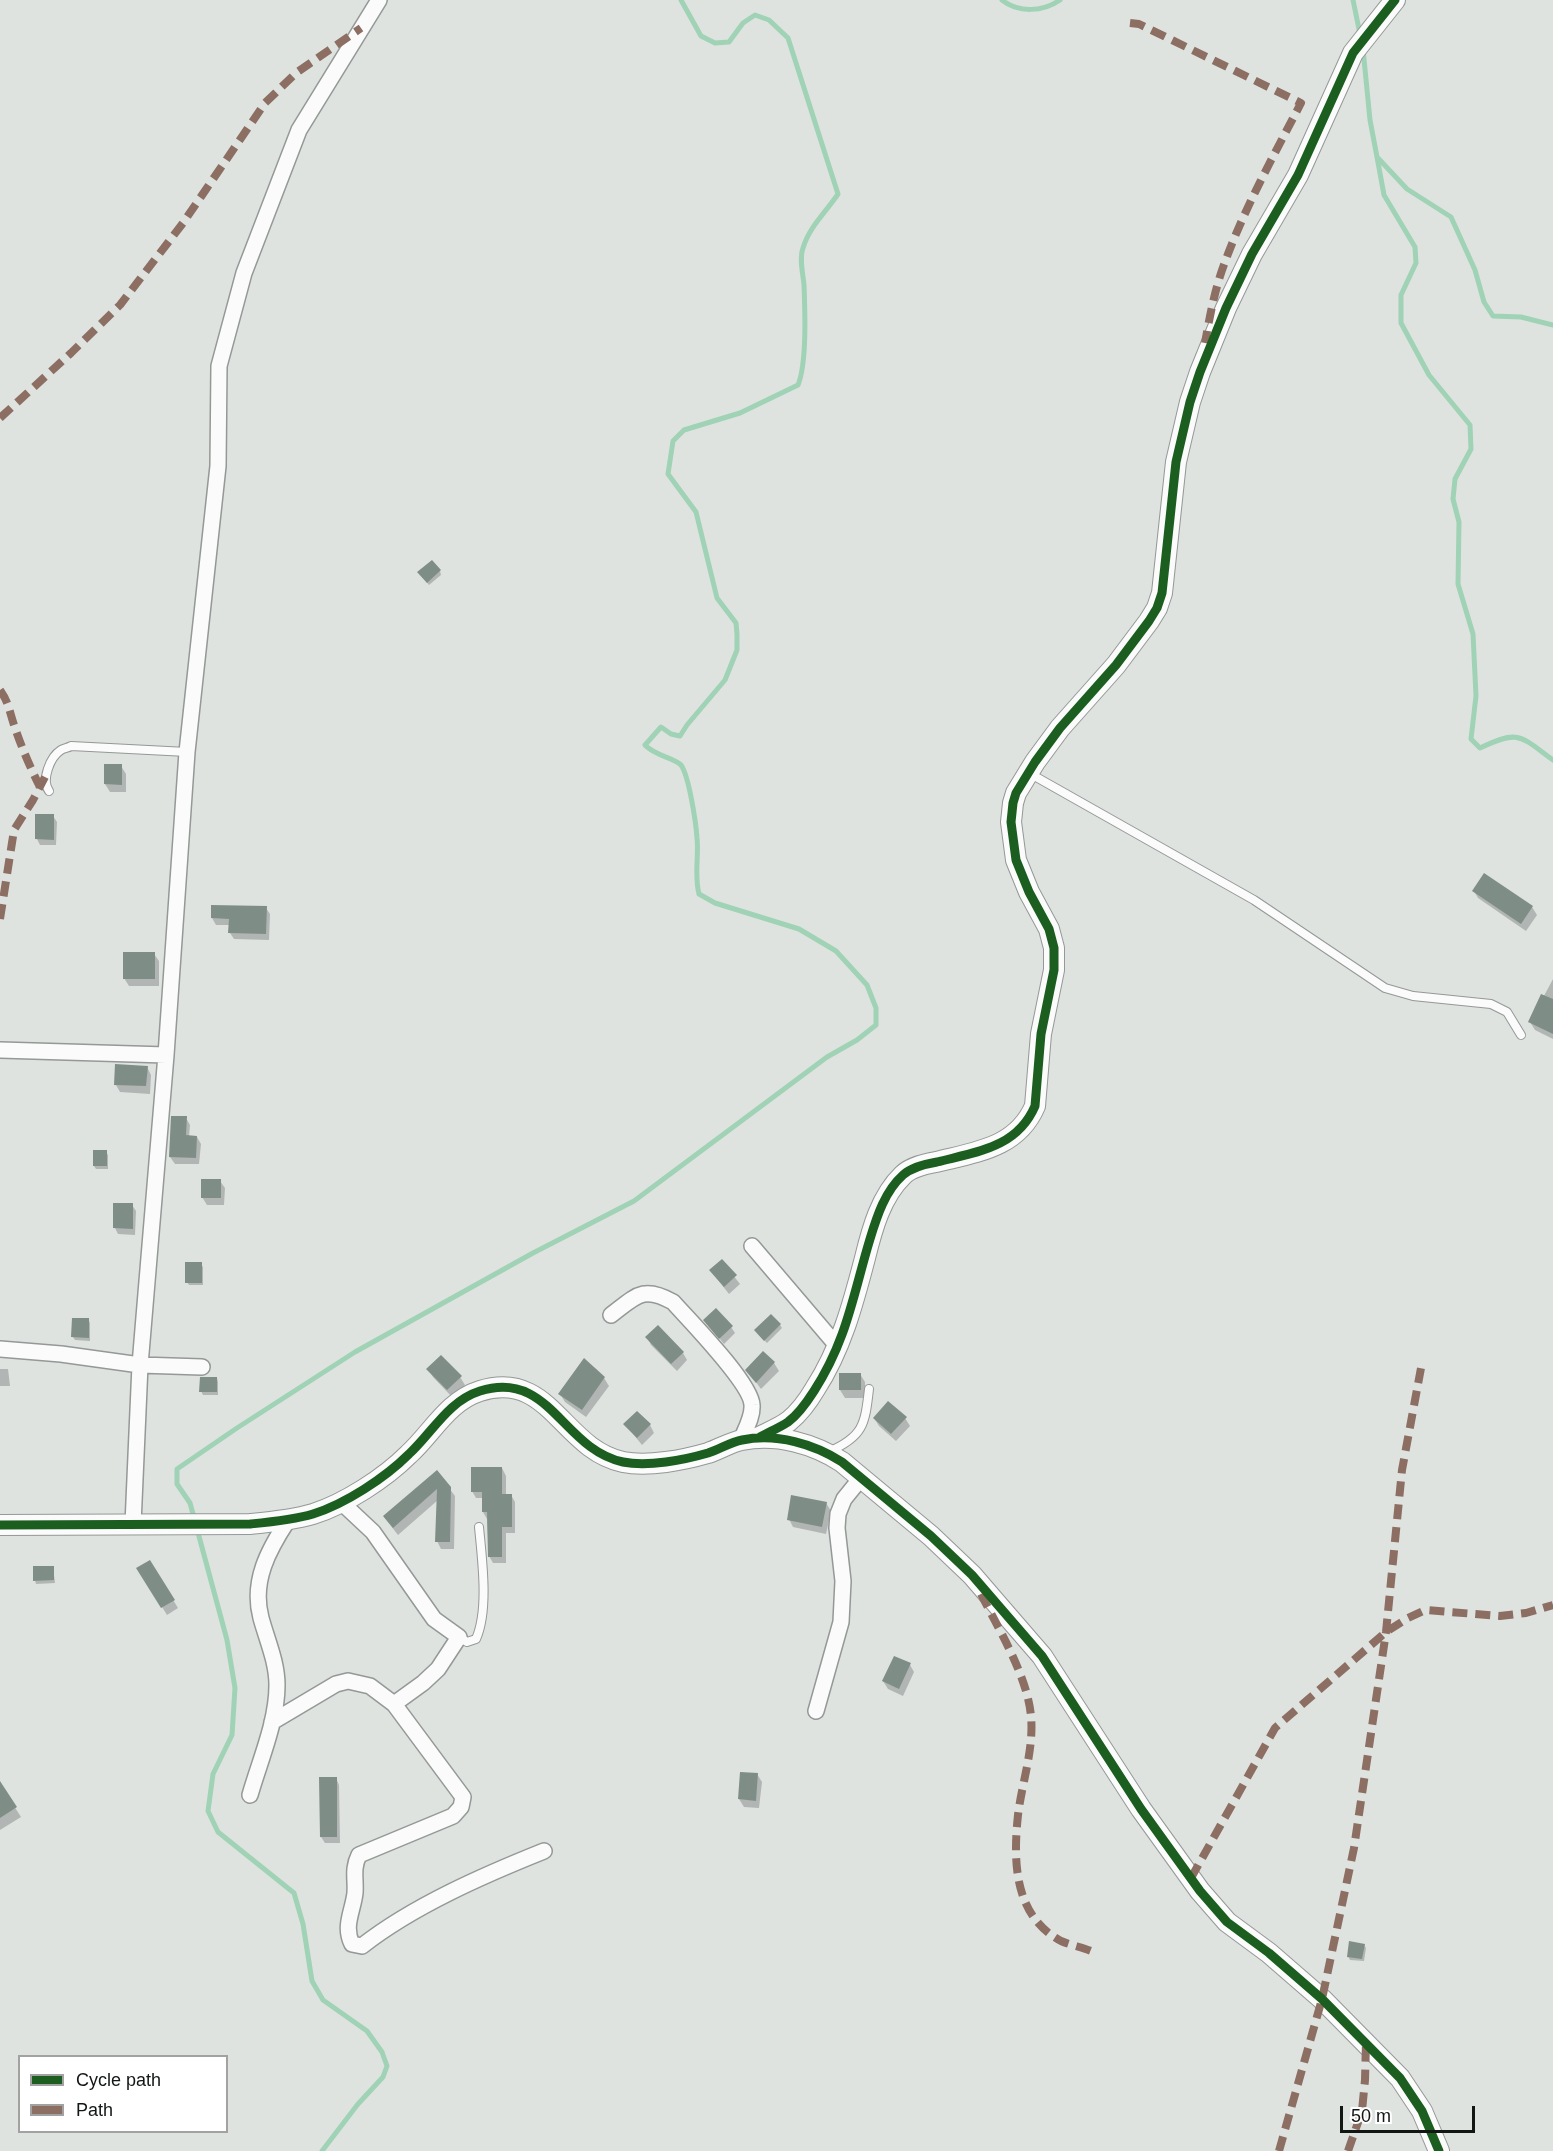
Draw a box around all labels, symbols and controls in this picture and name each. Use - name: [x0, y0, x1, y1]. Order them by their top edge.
- legend: [18, 2055, 228, 2133]
- text: Cycle path: [76, 2070, 161, 2090]
- scale bar: [1343, 2094, 1478, 2132]
- text: Path: [76, 2100, 113, 2120]
- text: 50 m: [1351, 2106, 1391, 2126]

